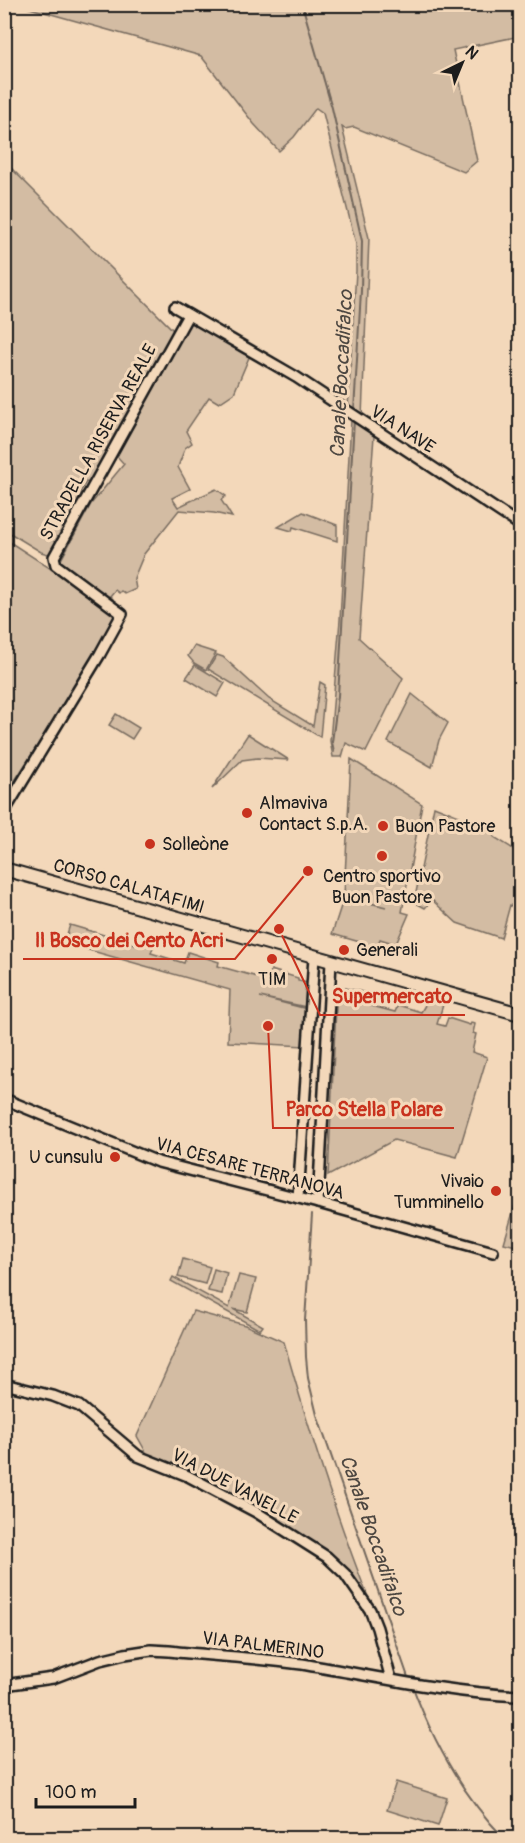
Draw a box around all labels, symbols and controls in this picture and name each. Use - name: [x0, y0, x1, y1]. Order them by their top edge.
- north arrow: [432, 33, 492, 93]
- text: N: [461, 42, 482, 64]
- water label: Canale Boccadifalco: [325, 288, 358, 459]
- street label: STRADELLA RISERVA REALE: [35, 340, 162, 544]
- street label: VIA NAVE: [366, 400, 440, 459]
- place label: Almaviva Contact S.p.A.: [259, 792, 368, 836]
- marker: Almaviva Contact S.p.A.: [240, 806, 254, 820]
- place label: Buon Pastore: [395, 815, 495, 838]
- marker: Buon Pastore: [376, 819, 390, 833]
- place label: Solleòne: [162, 833, 229, 856]
- marker: Solleòne: [143, 837, 157, 851]
- marker: Centro sportivo Buon Pastore: [375, 849, 389, 863]
- street label: CORSO CALATAFIMI: [51, 854, 207, 919]
- place label: Centro sportivo Buon Pastore: [323, 865, 441, 909]
- callout: Il Bosco dei Cento Acri: [23, 921, 235, 959]
- text: Il Bosco dei Cento Acri: [35, 928, 224, 953]
- place label: Generali: [356, 939, 418, 962]
- marker: Generali: [337, 943, 351, 957]
- marker: TIM: [265, 952, 279, 966]
- place label: TIM: [258, 968, 286, 991]
- callout: Supermercato: [320, 977, 465, 1015]
- text: Supermercato: [332, 984, 453, 1009]
- callout: Parco Stella Polare: [273, 1090, 454, 1128]
- text: Parco Stella Polare: [285, 1097, 444, 1122]
- street label: VIA CESARE TERRANOVA: [153, 1132, 347, 1205]
- place label: U cunsulu: [29, 1146, 103, 1169]
- marker: U cunsulu: [108, 1150, 122, 1164]
- place label: Vivaio Tumminello: [394, 1170, 484, 1214]
- marker: Vivaio Tumminello: [489, 1184, 503, 1198]
- street label: VIA DUE VANELLE: [167, 1443, 302, 1530]
- water label: Canale Boccadifalco: [334, 1452, 413, 1620]
- street label: VIA PALMERINO: [201, 1627, 325, 1664]
- scale bar: [36, 1771, 135, 1809]
- text: 100 m: [45, 1781, 97, 1804]

